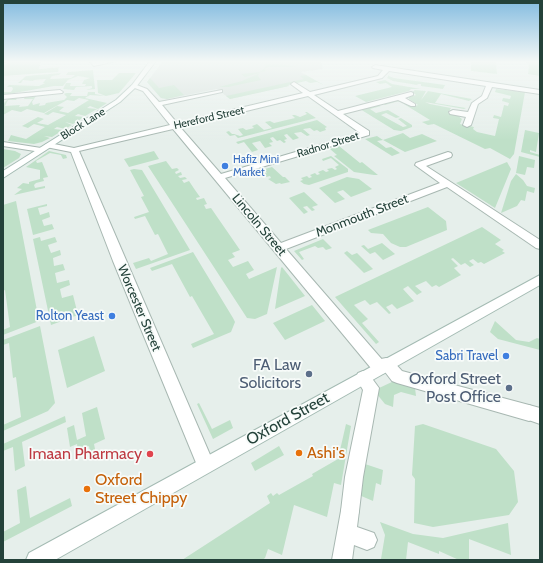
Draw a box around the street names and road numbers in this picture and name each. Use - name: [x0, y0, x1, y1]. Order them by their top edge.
- street label: Hereford Street: [172, 103, 246, 133]
- street label: Block Lane: [58, 105, 108, 143]
- street label: Radnor Street: [295, 129, 361, 161]
- street label: Lincoln Street: [229, 191, 289, 259]
- street label: Monmouth Street: [313, 191, 411, 241]
- street label: Worcester Street: [114, 263, 164, 353]
- street label: Oxford Street: [243, 388, 333, 450]

